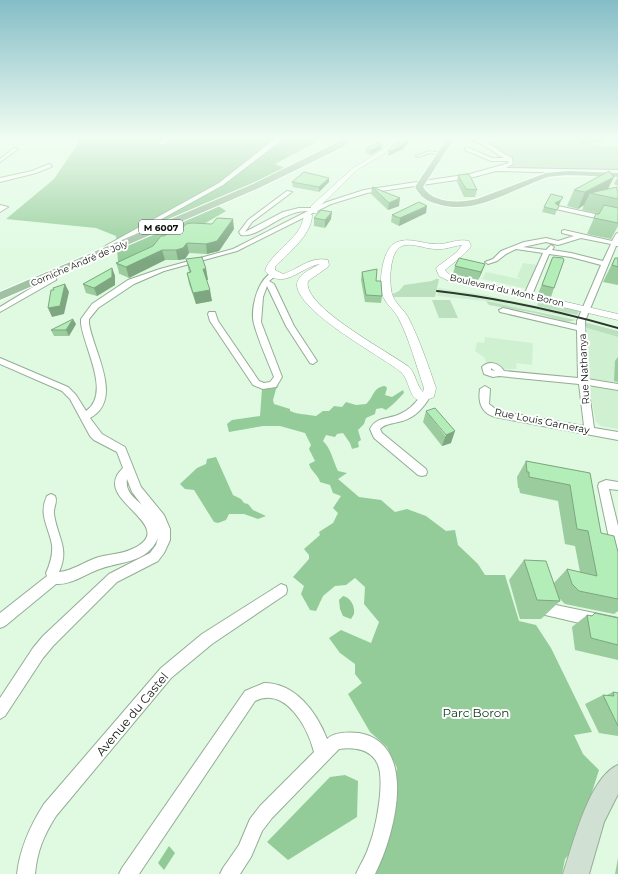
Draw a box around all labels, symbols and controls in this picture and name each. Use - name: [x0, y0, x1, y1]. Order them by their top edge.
- road number: M 6007: [139, 220, 183, 234]
- street label: Corniche André de Joly: [29, 238, 129, 288]
- street label: Boulevard du Mont Boron: [449, 272, 565, 308]
- street label: Rue Nathanya: [576, 333, 592, 405]
- street label: Rue Louis Garneray: [493, 405, 591, 437]
- street label: Avenue du Castel: [93, 669, 171, 759]
- park label: Parc Boron: [443, 705, 509, 720]

